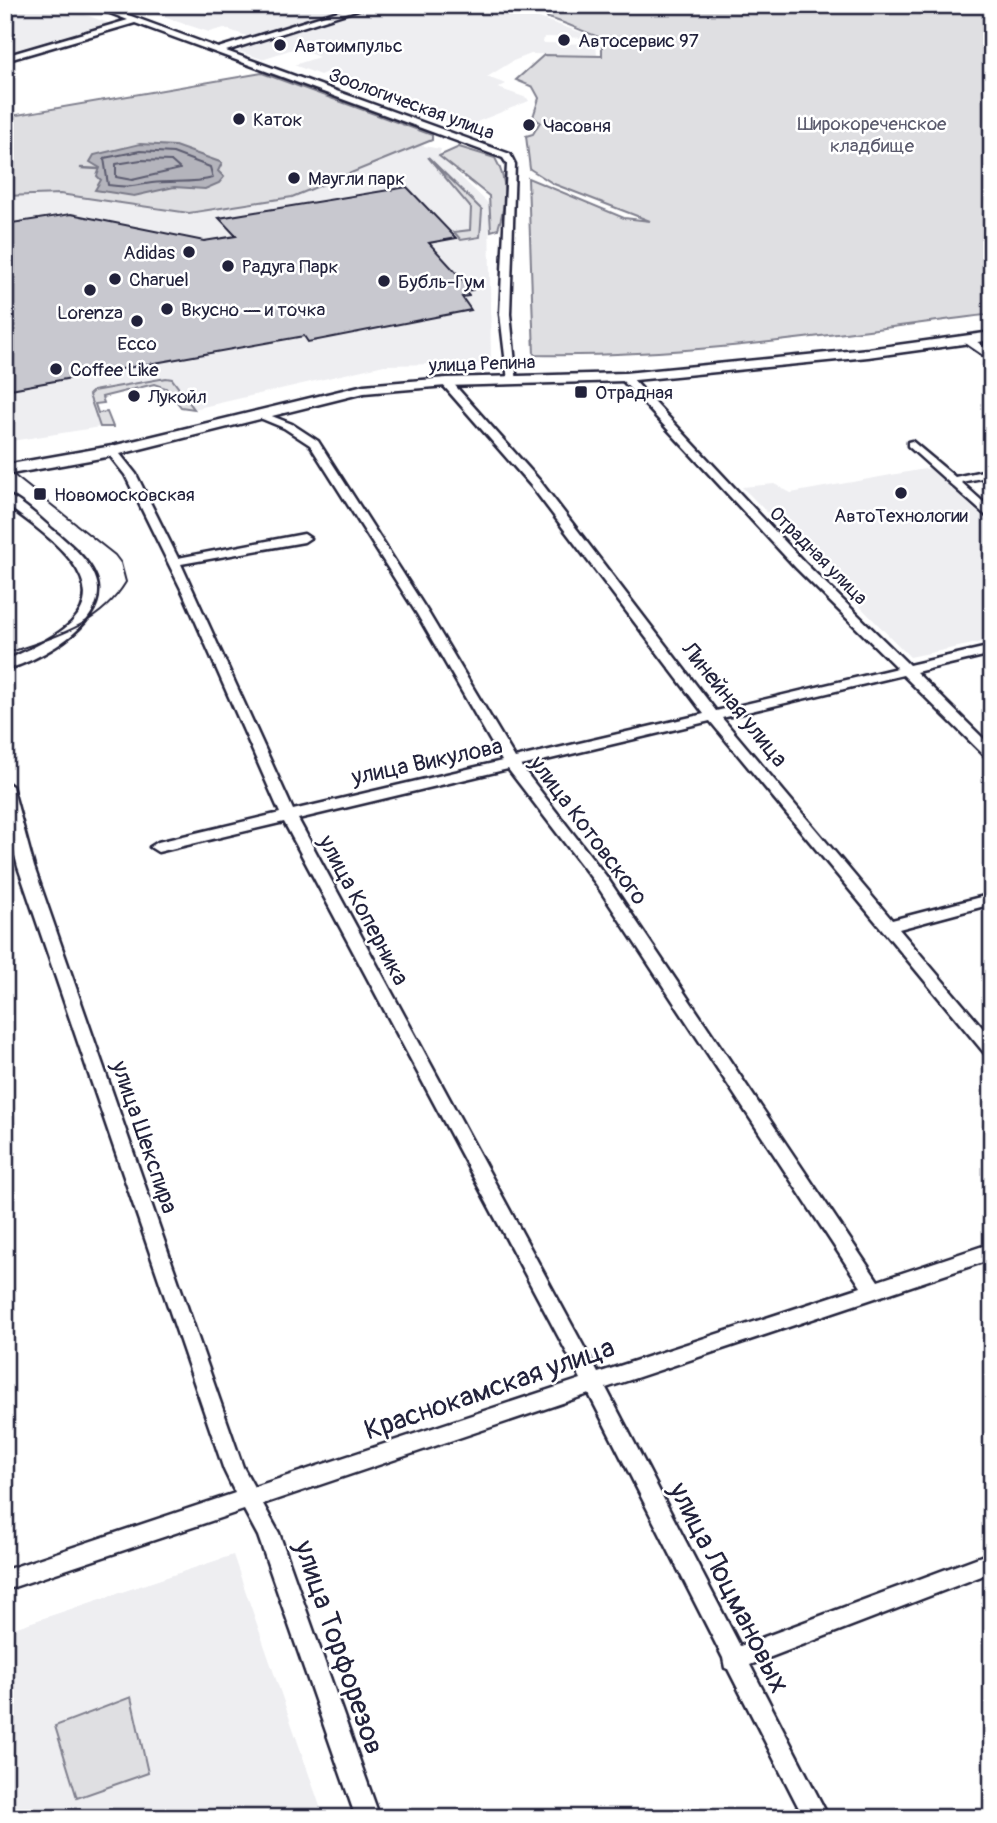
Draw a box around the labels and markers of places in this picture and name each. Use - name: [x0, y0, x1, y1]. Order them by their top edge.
- place label: Автосервис 97: [578, 29, 699, 53]
- marker: Автосервис 97: [556, 32, 572, 48]
- place label: Автоимпульс: [294, 34, 403, 58]
- marker: Автоимпульс: [272, 37, 288, 53]
- place label: Каток: [253, 108, 302, 132]
- marker: Каток: [231, 111, 247, 127]
- place label: Часовня: [543, 114, 611, 138]
- marker: Часовня: [521, 117, 537, 133]
- place label: Маугли парк: [308, 167, 405, 191]
- marker: Маугли парк: [286, 170, 302, 186]
- place label: Adidas: [123, 241, 175, 265]
- marker: Adidas: [181, 244, 197, 260]
- place label: Радуга Парк: [242, 255, 338, 279]
- marker: Радуга Парк: [220, 258, 236, 274]
- place label: Charuel: [129, 268, 189, 292]
- place label: Бубль-Гум: [398, 270, 485, 294]
- marker: Charuel: [107, 271, 123, 287]
- marker: Бубль-Гум: [376, 273, 392, 289]
- marker: Lorenza: [82, 282, 98, 298]
- place label: Вкусно — и точка: [181, 298, 325, 322]
- place label: Lorenza: [57, 301, 123, 325]
- marker: Вкусно — и точка: [159, 301, 175, 317]
- marker: Ecco: [129, 313, 145, 329]
- place label: Ecco: [117, 332, 157, 356]
- place label: Coffee Like: [70, 358, 159, 382]
- marker: Coffee Like: [48, 361, 64, 377]
- place label: Отрадная: [595, 381, 673, 405]
- marker: Отрадная: [573, 384, 589, 400]
- place label: Лукойл: [147, 385, 207, 409]
- marker: Лукойл: [126, 388, 142, 404]
- place label: Новомосковская: [54, 483, 195, 507]
- marker: АвтоТехнологии: [893, 485, 909, 501]
- marker: Новомосковская: [32, 486, 48, 502]
- place label: АвтоТехнологии: [834, 504, 969, 528]

